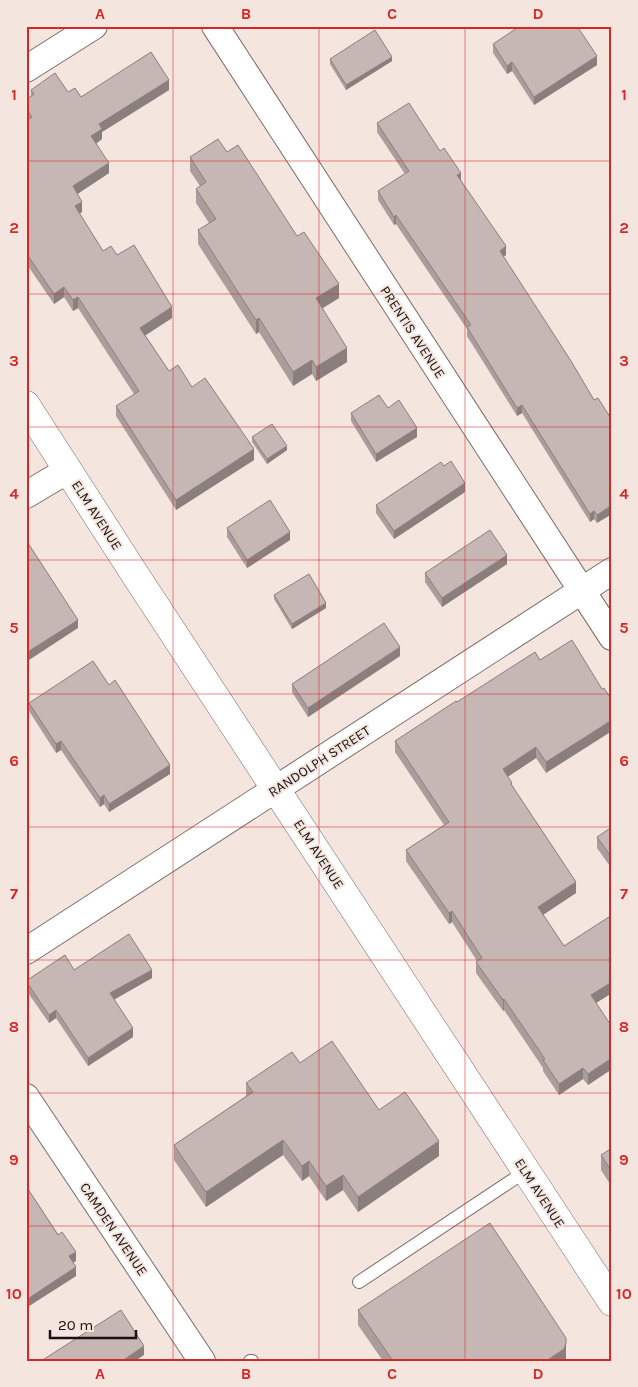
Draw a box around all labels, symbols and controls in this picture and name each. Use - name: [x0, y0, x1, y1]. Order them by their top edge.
- text: A: [95, 4, 105, 23]
- text: B: [241, 4, 251, 23]
- text: C: [387, 4, 397, 23]
- text: D: [533, 4, 544, 23]
- text: 1: [11, 85, 17, 104]
- text: 1: [621, 85, 627, 104]
- text: 2: [9, 218, 19, 237]
- text: 2: [619, 218, 629, 237]
- street label: PRENTIS AVENUE: [376, 283, 449, 382]
- text: 3: [9, 351, 19, 370]
- text: 3: [619, 351, 629, 370]
- street label: ELM AVENUE: [68, 477, 125, 553]
- text: 4: [9, 484, 19, 503]
- text: 4: [619, 484, 629, 503]
- text: 5: [9, 618, 19, 637]
- text: 5: [619, 618, 629, 637]
- street label: RANDOLPH STREET: [265, 722, 373, 801]
- text: 6: [9, 751, 19, 770]
- text: 6: [619, 751, 629, 770]
- street label: ELM AVENUE: [290, 816, 347, 892]
- text: 7: [10, 884, 18, 903]
- text: 7: [620, 884, 628, 903]
- text: 8: [9, 1017, 19, 1036]
- text: 8: [619, 1017, 629, 1036]
- text: 9: [9, 1150, 19, 1169]
- text: 9: [619, 1150, 629, 1169]
- street label: ELM AVENUE: [511, 1155, 568, 1231]
- street label: CAMDEN AVENUE: [76, 1180, 151, 1279]
- text: 10: [6, 1284, 22, 1303]
- text: 10: [616, 1284, 632, 1303]
- scale bar: [50, 1307, 136, 1339]
- text: 20 m: [58, 1316, 93, 1334]
- text: A: [95, 1364, 105, 1383]
- text: B: [241, 1364, 251, 1383]
- text: C: [387, 1364, 397, 1383]
- text: D: [533, 1364, 544, 1383]

